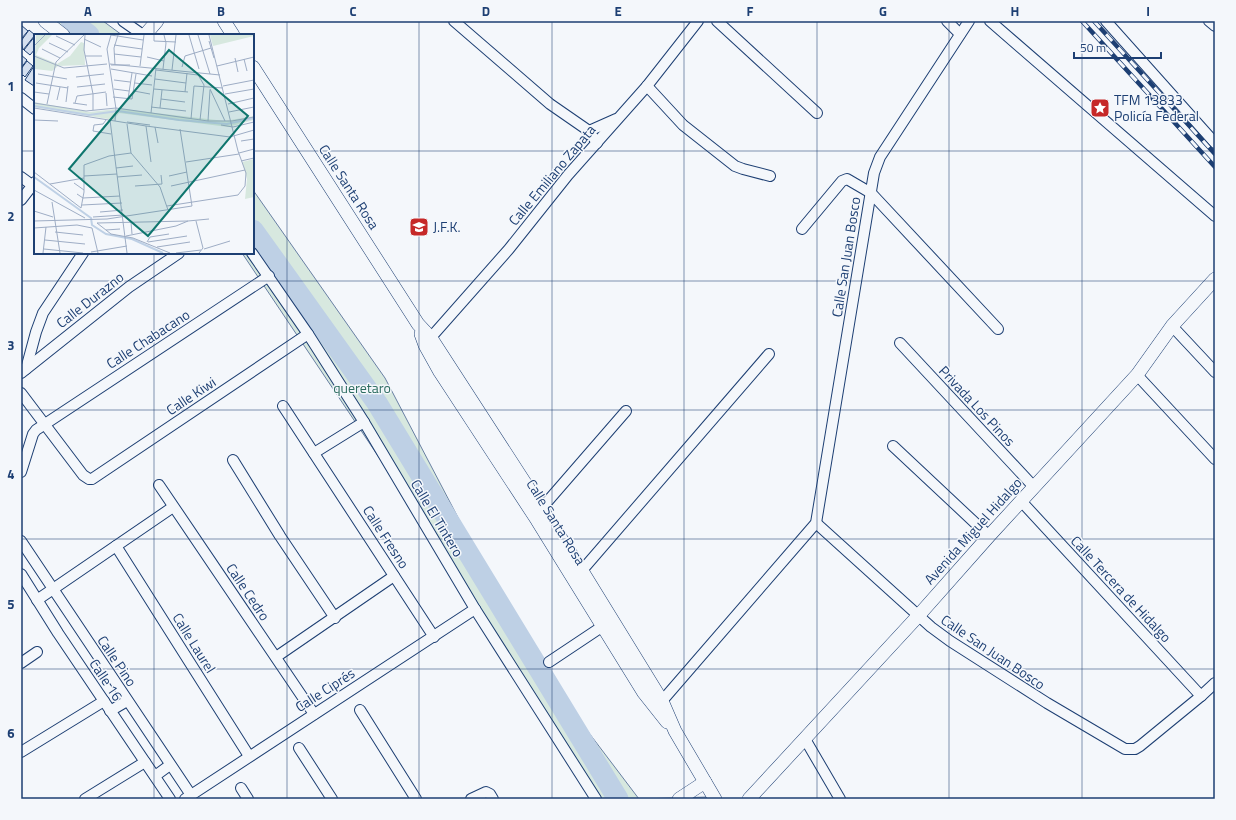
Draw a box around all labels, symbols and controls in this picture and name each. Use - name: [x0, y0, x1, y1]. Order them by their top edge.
- text: A: [84, 1, 92, 21]
- text: B: [217, 1, 225, 21]
- text: C: [349, 1, 357, 21]
- text: D: [482, 1, 490, 21]
- text: E: [614, 1, 622, 21]
- text: F: [747, 1, 754, 21]
- text: G: [879, 1, 887, 21]
- text: H: [1011, 1, 1019, 21]
- text: I: [1146, 1, 1150, 21]
- inset map: [34, 34, 254, 254]
- scale bar: [1074, 34, 1161, 60]
- text: 50 m: [1080, 38, 1106, 57]
- text: 1: [7, 76, 15, 96]
- place label: TFM 13833 Policía Federal: [1114, 89, 1199, 126]
- place icon: TFM 13833 Policía Federal: [1089, 97, 1111, 119]
- street label: Calle Emiliano Zapata: [503, 120, 600, 230]
- street label: Calle Santa Rosa: [314, 140, 385, 233]
- street label: Calle San Juan Bosco: [826, 195, 865, 319]
- text: 2: [7, 206, 15, 226]
- school or university icon: J.F.K.: [408, 216, 430, 238]
- place label: J.F.K.: [433, 216, 460, 237]
- street label: Calle Durazno: [51, 266, 128, 333]
- street label: Calle Chabacano: [102, 304, 194, 373]
- text: 3: [7, 335, 15, 355]
- street label: Privada Los Pinos: [934, 361, 1020, 451]
- street label: Calle Kiwi: [162, 371, 220, 420]
- park label: queretaro: [333, 377, 391, 398]
- text: 4: [7, 464, 15, 484]
- street label: Avenida Miguel Hidalgo: [919, 473, 1026, 589]
- street label: Calle El Tintero: [406, 475, 469, 561]
- street label: Calle Santa Rosa: [522, 475, 591, 569]
- street label: Calle Fresno: [358, 501, 415, 572]
- street label: Calle Tercera de Hidalgo: [1066, 530, 1177, 647]
- street label: Calle Cedro: [221, 559, 275, 625]
- text: 5: [7, 594, 15, 614]
- street label: Calle Laurel: [168, 609, 221, 677]
- street label: Calle San Juan Bosco: [937, 609, 1050, 694]
- street label: Calle Pino: [93, 631, 142, 690]
- street label: Calle 16: [85, 654, 128, 705]
- street label: Calle Ciprés: [291, 662, 359, 717]
- text: 6: [7, 723, 15, 743]

